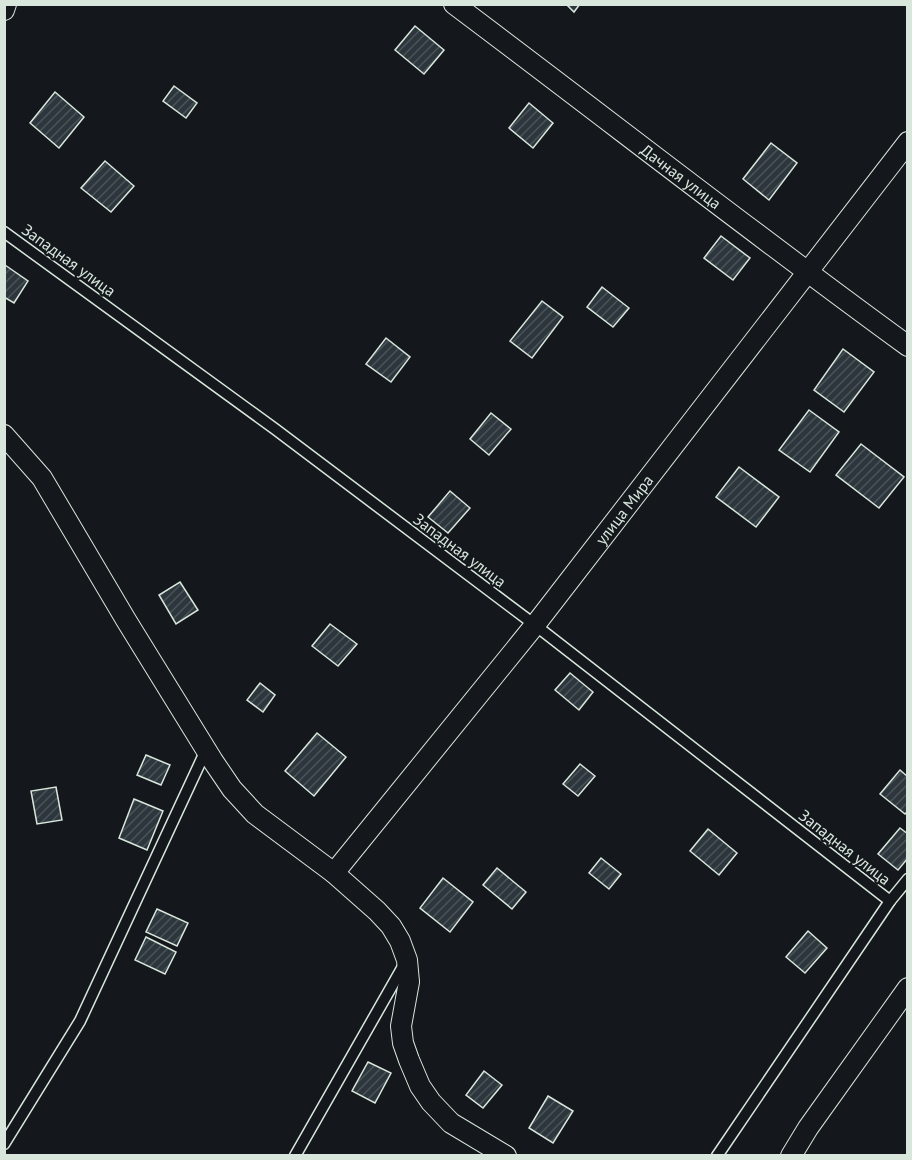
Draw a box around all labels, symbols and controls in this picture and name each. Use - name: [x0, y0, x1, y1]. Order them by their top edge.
- street label: Дачная улица: [637, 139, 725, 213]
- street label: Западная улица: [18, 219, 120, 301]
- street label: улица Мира: [591, 471, 657, 549]
- street label: Западная улица: [410, 509, 510, 591]
- street label: Западная улица: [795, 805, 895, 889]

